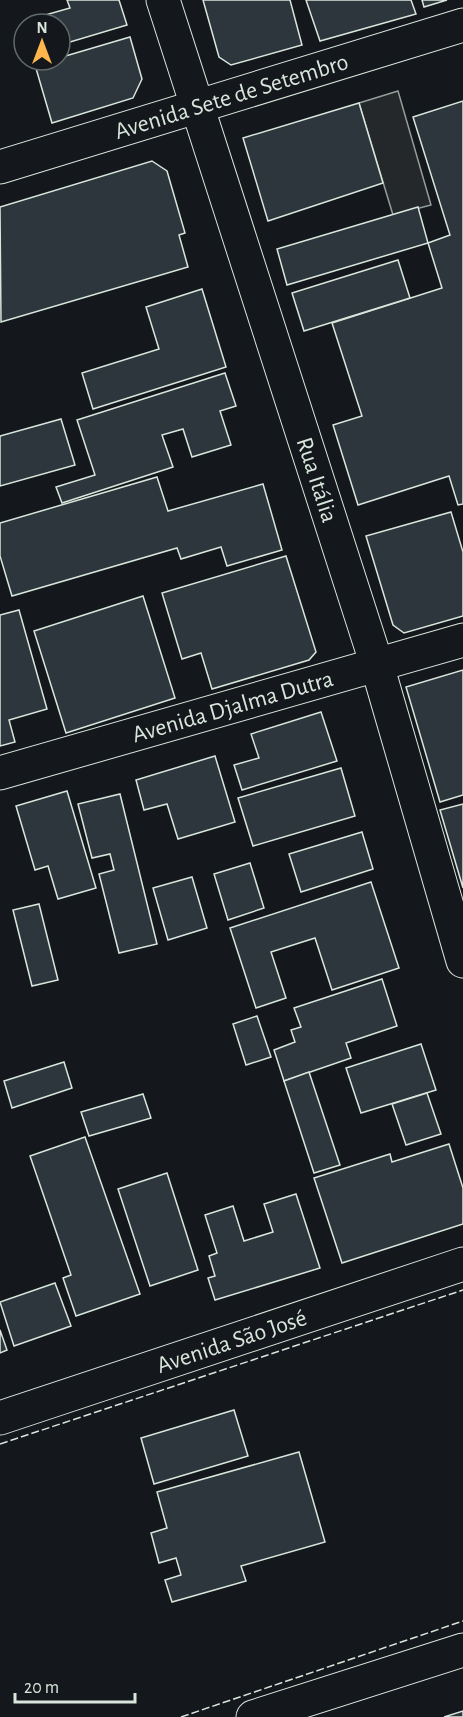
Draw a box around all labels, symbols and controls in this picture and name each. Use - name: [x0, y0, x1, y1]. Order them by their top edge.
- north arrow: [12, 12, 72, 72]
- text: N: [36, 20, 48, 36]
- street label: Avenida Sete de Setembro: [112, 50, 351, 144]
- street label: Rua Itália: [292, 435, 341, 526]
- street label: Avenida Djalma Dutra: [130, 667, 336, 747]
- street label: Avenida São José: [154, 1306, 310, 1378]
- scale bar: [15, 1666, 135, 1704]
- text: 20 m: [24, 1679, 59, 1697]

